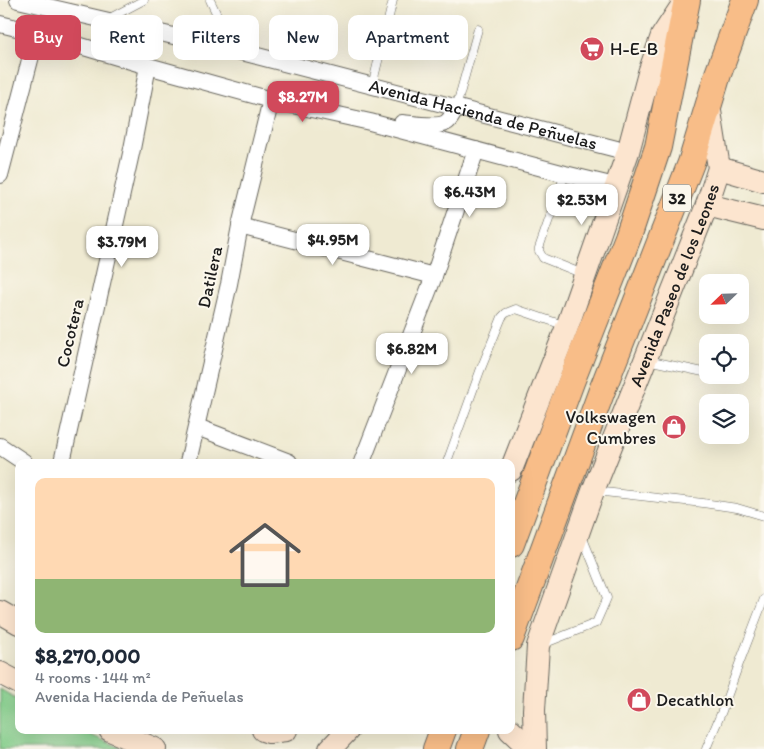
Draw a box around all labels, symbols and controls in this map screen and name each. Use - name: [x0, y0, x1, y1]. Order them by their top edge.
- chip: Buy: [15, 15, 81, 60]
- chip: Rent: [91, 15, 163, 60]
- chip: Filters: [173, 15, 259, 60]
- chip: New: [269, 15, 338, 60]
- chip: Apartment: [348, 15, 468, 60]
- supermarket icon: H-E-B: [579, 36, 605, 62]
- place label: H-E-B: [610, 38, 658, 60]
- street label: Avenida Hacienda de Peñuelas: [367, 74, 599, 155]
- pin: $8.27M: [262, 80, 344, 123]
- text: $8.27M: [278, 87, 328, 106]
- pin: $6.43M: [429, 176, 511, 218]
- street label: Avenida Paseo de los Leones: [625, 181, 724, 390]
- text: $6.43M: [444, 182, 496, 201]
- pin: $2.53M: [541, 184, 623, 226]
- road number: 32: [663, 184, 691, 212]
- text: $2.53M: [557, 190, 607, 209]
- pin: $4.95M: [292, 224, 374, 266]
- pin: $3.79M: [81, 226, 163, 268]
- text: $4.95M: [307, 230, 359, 249]
- text: $3.79M: [97, 232, 147, 251]
- street label: Datilera: [193, 243, 227, 310]
- north arrow: [699, 274, 749, 324]
- map controls: [699, 274, 749, 444]
- street label: Cocotera: [51, 296, 89, 370]
- pin: $6.82M: [371, 332, 453, 375]
- button: locate: [699, 334, 749, 384]
- text: $6.82M: [387, 339, 437, 358]
- button: layers: [699, 394, 749, 444]
- place label: Volkswagen Cumbres: [565, 406, 656, 449]
- shop icon: Volkswagen Cumbres: [661, 414, 687, 440]
- icon: home: [220, 510, 310, 600]
- text: $8,270,000: [35, 643, 140, 668]
- text: 4 rooms · 144 m²: [35, 668, 151, 687]
- text: Avenida Hacienda de Peñuelas: [35, 687, 244, 706]
- shop icon: Decathlon: [626, 687, 652, 713]
- place label: Decathlon: [656, 689, 734, 711]

